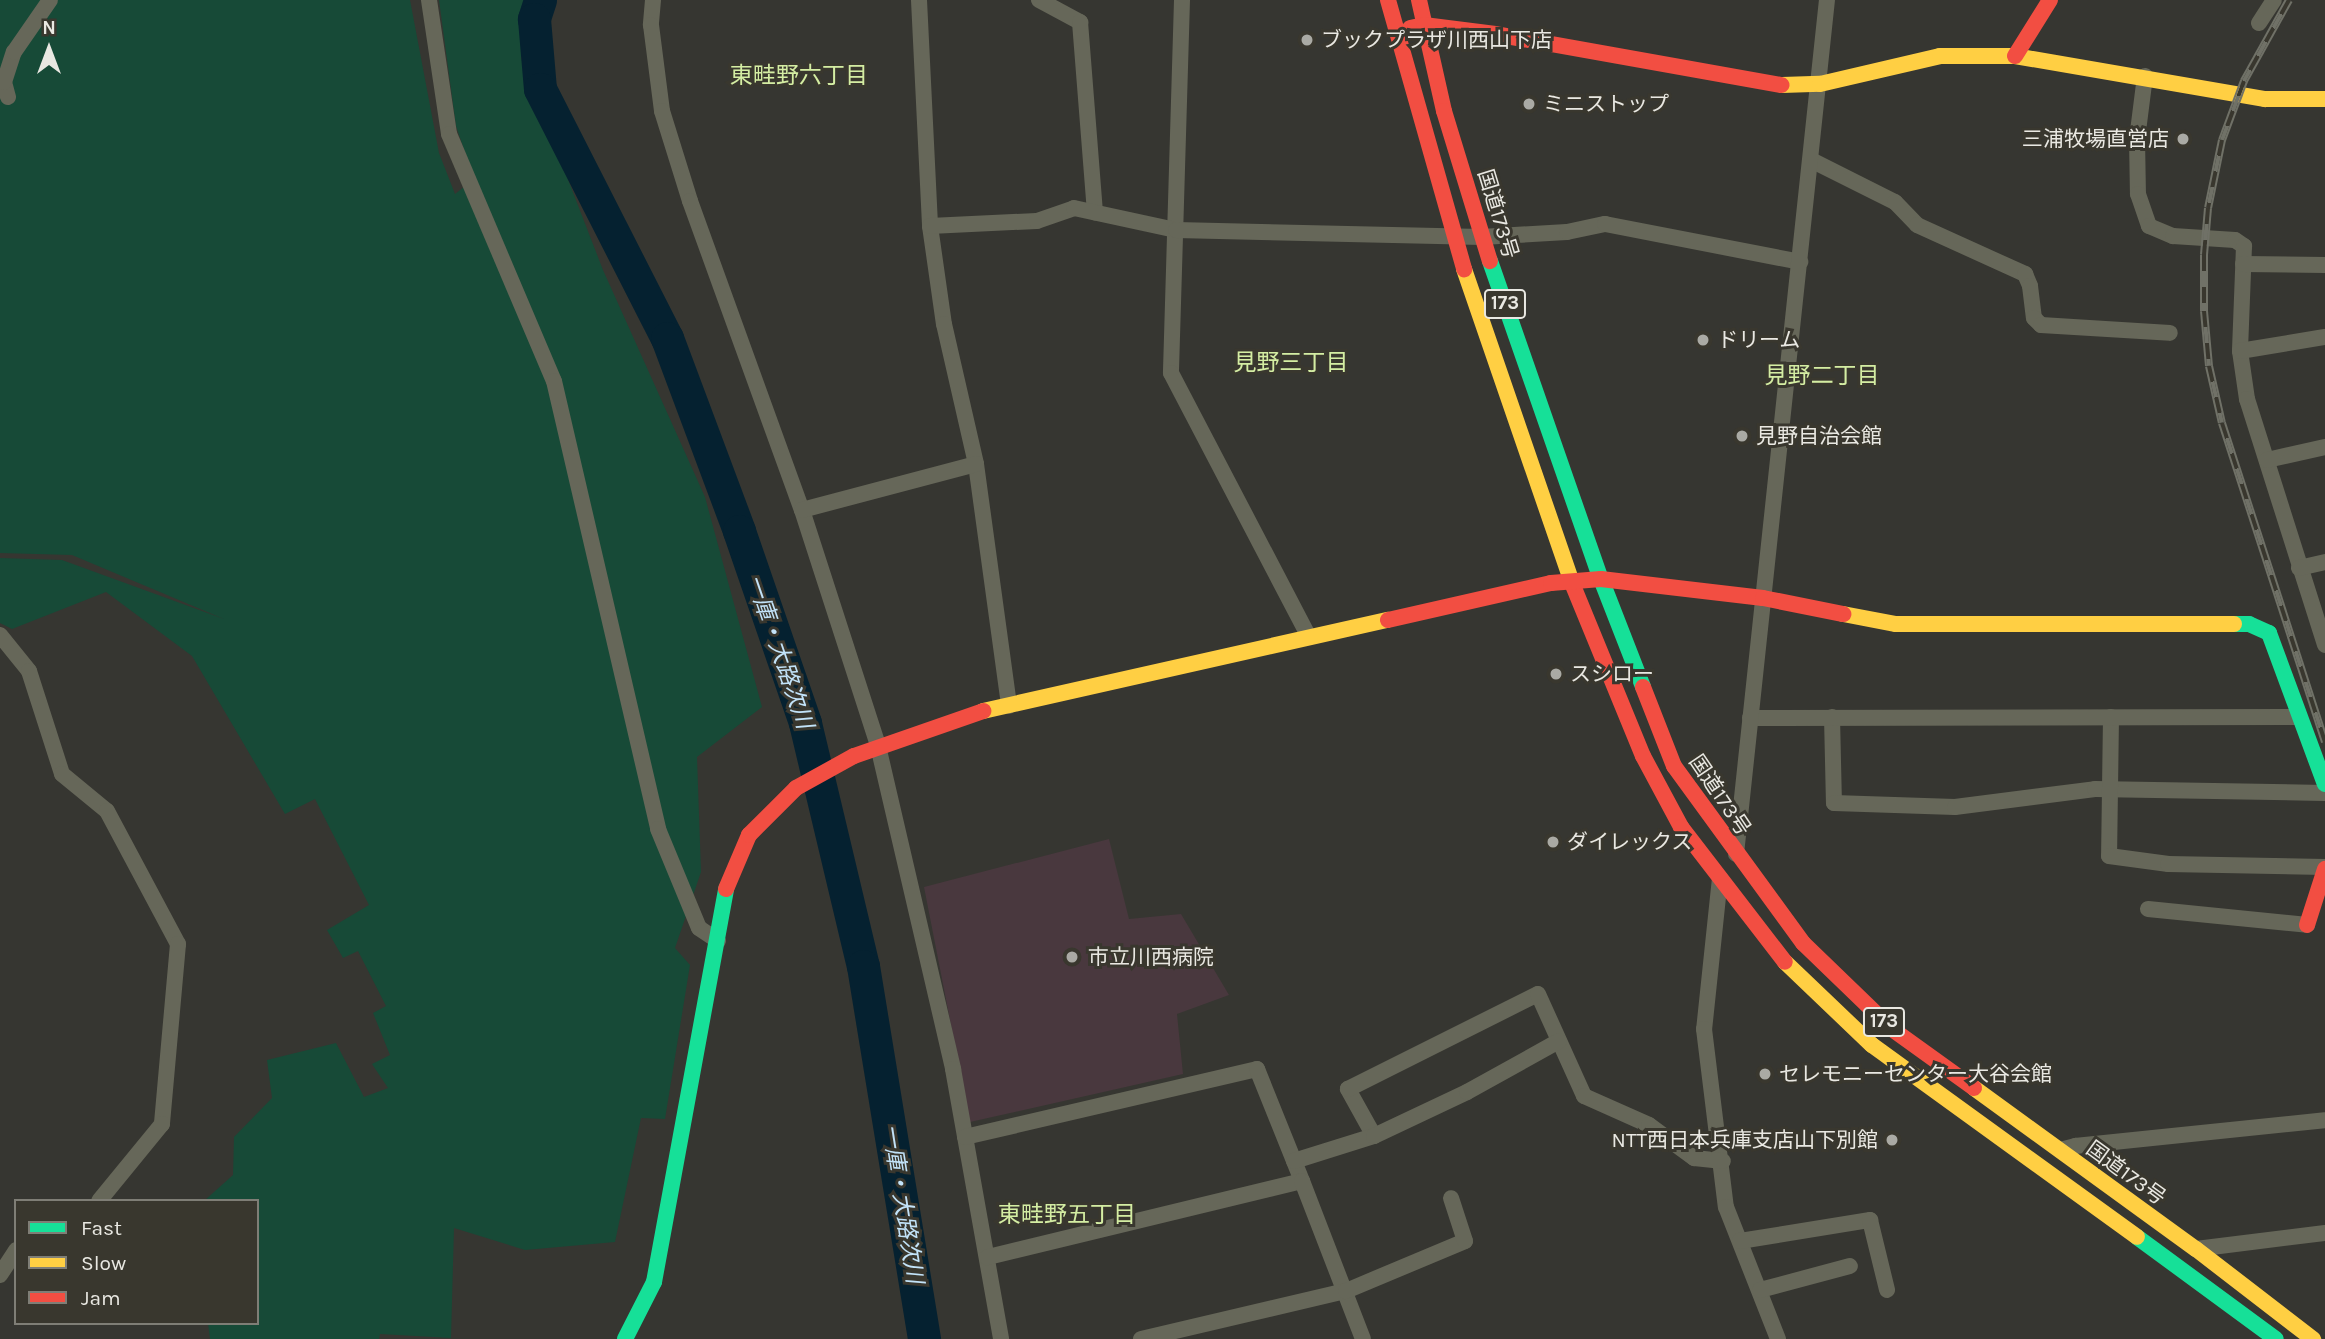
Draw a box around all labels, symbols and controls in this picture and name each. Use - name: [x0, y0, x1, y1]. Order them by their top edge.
- north arrow: [14, 14, 84, 84]
- text: N: [42, 17, 56, 39]
- place label: ブックプラザ川西山下店: [1321, 27, 1552, 53]
- marker: ブックプラザ川西山下店: [1299, 32, 1315, 48]
- district label: 東畦野六丁目: [730, 62, 868, 90]
- place label: ミニストップ: [1543, 91, 1669, 117]
- marker: ミニストップ: [1521, 96, 1537, 112]
- place label: 三浦牧場直営店: [2022, 126, 2169, 152]
- marker: 三浦牧場直営店: [2175, 131, 2191, 147]
- street label: 国道173号: [1472, 166, 1524, 262]
- road number: 173: [1482, 288, 1528, 320]
- place label: ドリーム: [1717, 327, 1801, 353]
- marker: ドリーム: [1695, 332, 1711, 348]
- district label: 見野三丁目: [1234, 349, 1348, 377]
- district label: 見野二丁目: [1765, 362, 1879, 390]
- place label: 見野自治会館: [1756, 423, 1882, 449]
- marker: 見野自治会館: [1734, 428, 1750, 444]
- water label: 一庫・大路次川: [740, 571, 818, 733]
- place label: スシロー: [1570, 661, 1654, 687]
- marker: スシロー: [1548, 666, 1564, 682]
- street label: 国道173号: [1684, 750, 1756, 840]
- place label: ダイレックス: [1567, 829, 1693, 855]
- marker: ダイレックス: [1545, 834, 1561, 850]
- place label: 市立川西病院: [1088, 944, 1214, 970]
- marker: 市立川西病院: [1062, 947, 1082, 967]
- road number: 173: [1861, 1006, 1907, 1038]
- place label: セレモニーセンター大谷会館: [1779, 1061, 2052, 1087]
- marker: セレモニーセンター大谷会館: [1757, 1066, 1773, 1082]
- water label: 一庫・大路次川: [876, 1122, 928, 1286]
- place label: NTT西日本兵庫支店山下別館: [1612, 1127, 1878, 1153]
- marker: NTT西日本兵庫支店山下別館: [1884, 1132, 1900, 1148]
- street label: 国道173号: [2081, 1136, 2171, 1210]
- legend: [14, 1199, 259, 1325]
- district label: 東畦野五丁目: [998, 1201, 1136, 1229]
- text: Fast: [81, 1216, 122, 1240]
- text: Slow: [81, 1251, 126, 1275]
- text: Jam: [81, 1286, 121, 1310]

